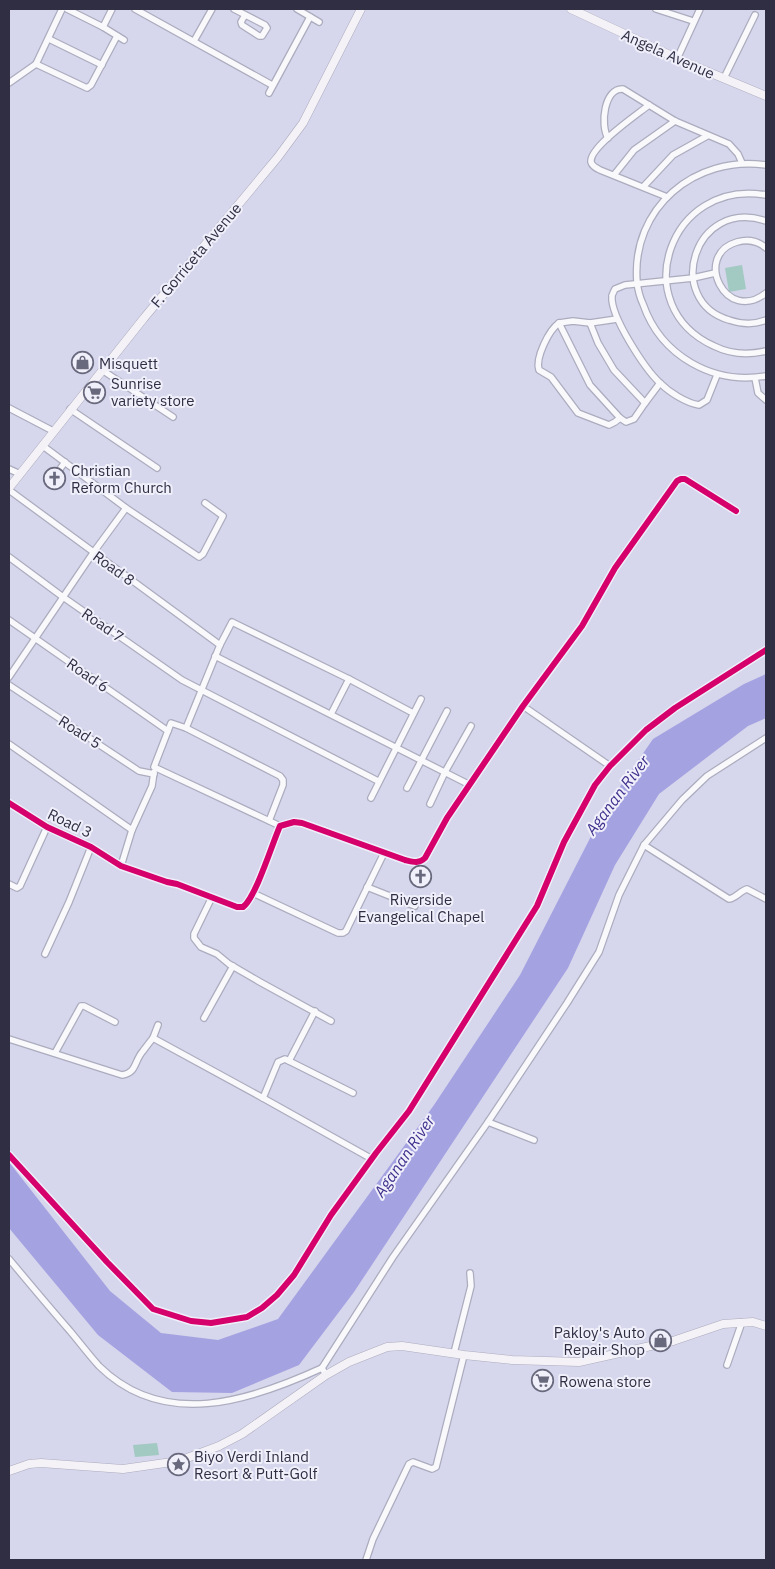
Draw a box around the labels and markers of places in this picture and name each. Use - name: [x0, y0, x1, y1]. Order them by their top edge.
- shop icon: Misquett: [71, 351, 95, 375]
- place label: Misquett: [99, 354, 158, 373]
- place label: Sunrise variety store: [111, 374, 195, 410]
- supermarket icon: Sunrise variety store: [83, 380, 107, 404]
- place label: Christian Reform Church: [71, 461, 172, 497]
- church icon: Christian Reform Church: [43, 467, 67, 491]
- church icon: Riverside Evangelical Chapel: [409, 864, 433, 888]
- place label: Riverside Evangelical Chapel: [358, 890, 484, 926]
- place label: Pakloy's Auto Repair Shop: [554, 1323, 645, 1359]
- shop icon: Pakloy's Auto Repair Shop: [649, 1329, 673, 1353]
- supermarket icon: Rowena store: [531, 1369, 555, 1393]
- place label: Rowena store: [559, 1372, 651, 1391]
- place label: Biyo Verdi Inland Resort & Putt-Golf: [194, 1447, 317, 1483]
- place icon: Biyo Verdi Inland Resort & Putt-Golf: [166, 1453, 190, 1477]

